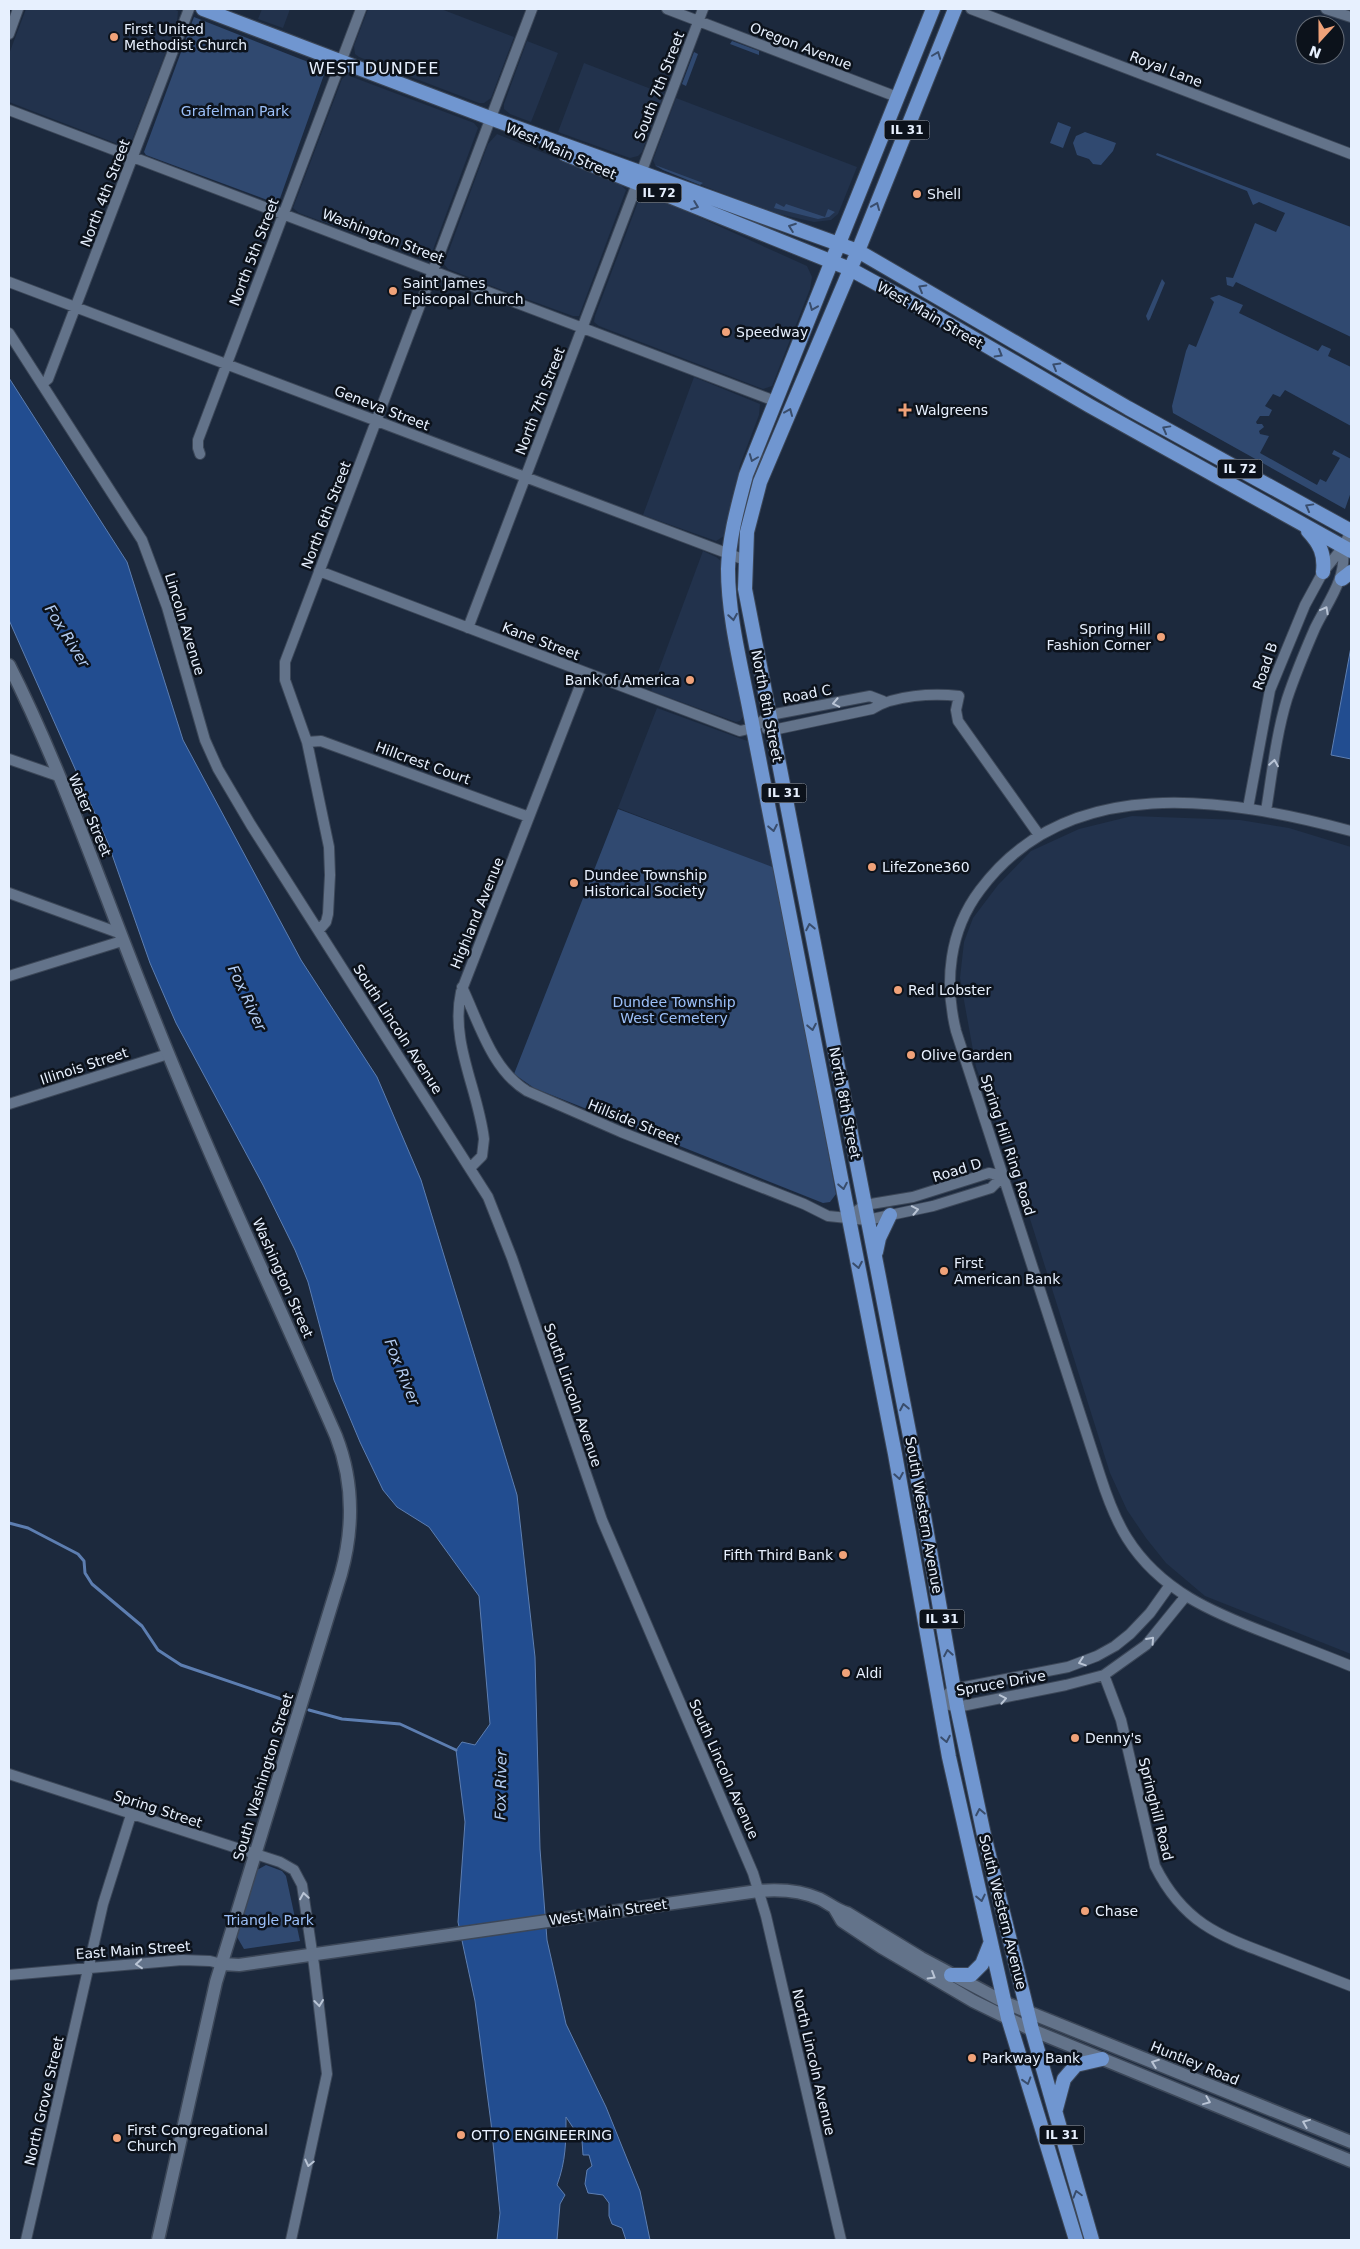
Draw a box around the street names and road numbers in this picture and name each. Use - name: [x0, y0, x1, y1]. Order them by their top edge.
- street label: Oregon Avenue: [748, 19, 854, 73]
- street label: South 7th Street: [631, 29, 687, 143]
- street label: Royal Lane: [1127, 48, 1205, 90]
- street label: West Main Street: [503, 119, 619, 183]
- road number: IL 31: [884, 120, 930, 140]
- street label: North 4th Street: [77, 137, 133, 249]
- road number: IL 72: [636, 184, 682, 202]
- street label: North 5th Street: [226, 196, 282, 308]
- street label: Washington Street: [320, 205, 447, 267]
- street label: West Main Street: [874, 278, 986, 352]
- street label: North 7th Street: [512, 345, 568, 457]
- street label: Geneva Street: [332, 382, 432, 434]
- street label: North 6th Street: [298, 459, 354, 571]
- road number: IL 72: [1218, 459, 1262, 478]
- street label: Lincoln Avenue: [162, 571, 208, 677]
- street label: Kane Street: [500, 619, 583, 663]
- street label: Road B: [1249, 640, 1281, 692]
- street label: North 8th Street: [748, 649, 786, 764]
- street label: Road C: [781, 681, 833, 707]
- street label: Hillcrest Court: [373, 738, 473, 788]
- street label: Water Street: [65, 771, 115, 859]
- road number: IL 31: [762, 784, 806, 802]
- street label: Highland Avenue: [447, 855, 507, 971]
- street label: South Lincoln Avenue: [350, 961, 446, 1097]
- street label: Illinois Street: [38, 1044, 130, 1088]
- street label: North 8th Street: [826, 1046, 864, 1161]
- street label: Spring Hill Ring Road: [978, 1073, 1038, 1217]
- street label: Hillside Street: [586, 1096, 683, 1148]
- street label: Road D: [931, 1155, 983, 1185]
- street label: Washington Street: [249, 1216, 317, 1341]
- street label: South Lincoln Avenue: [541, 1321, 605, 1469]
- street label: South Western Avenue: [902, 1435, 946, 1595]
- road number: IL 31: [920, 1610, 964, 1628]
- street label: Spruce Drive: [955, 1667, 1047, 1699]
- street label: South Washington Street: [230, 1691, 296, 1863]
- street label: South Lincoln Avenue: [686, 1697, 762, 1841]
- street label: Springhill Road: [1135, 1756, 1177, 1862]
- street label: Spring Street: [112, 1787, 205, 1831]
- street label: South Western Avenue: [976, 1833, 1030, 1991]
- street label: West Main Street: [548, 1896, 669, 1928]
- street label: East Main Street: [75, 1938, 191, 1962]
- street label: North Lincoln Avenue: [789, 1987, 839, 2137]
- street label: North Grove Street: [21, 2034, 67, 2167]
- street label: Huntley Road: [1148, 2038, 1242, 2088]
- road number: IL 31: [1040, 2126, 1084, 2144]

